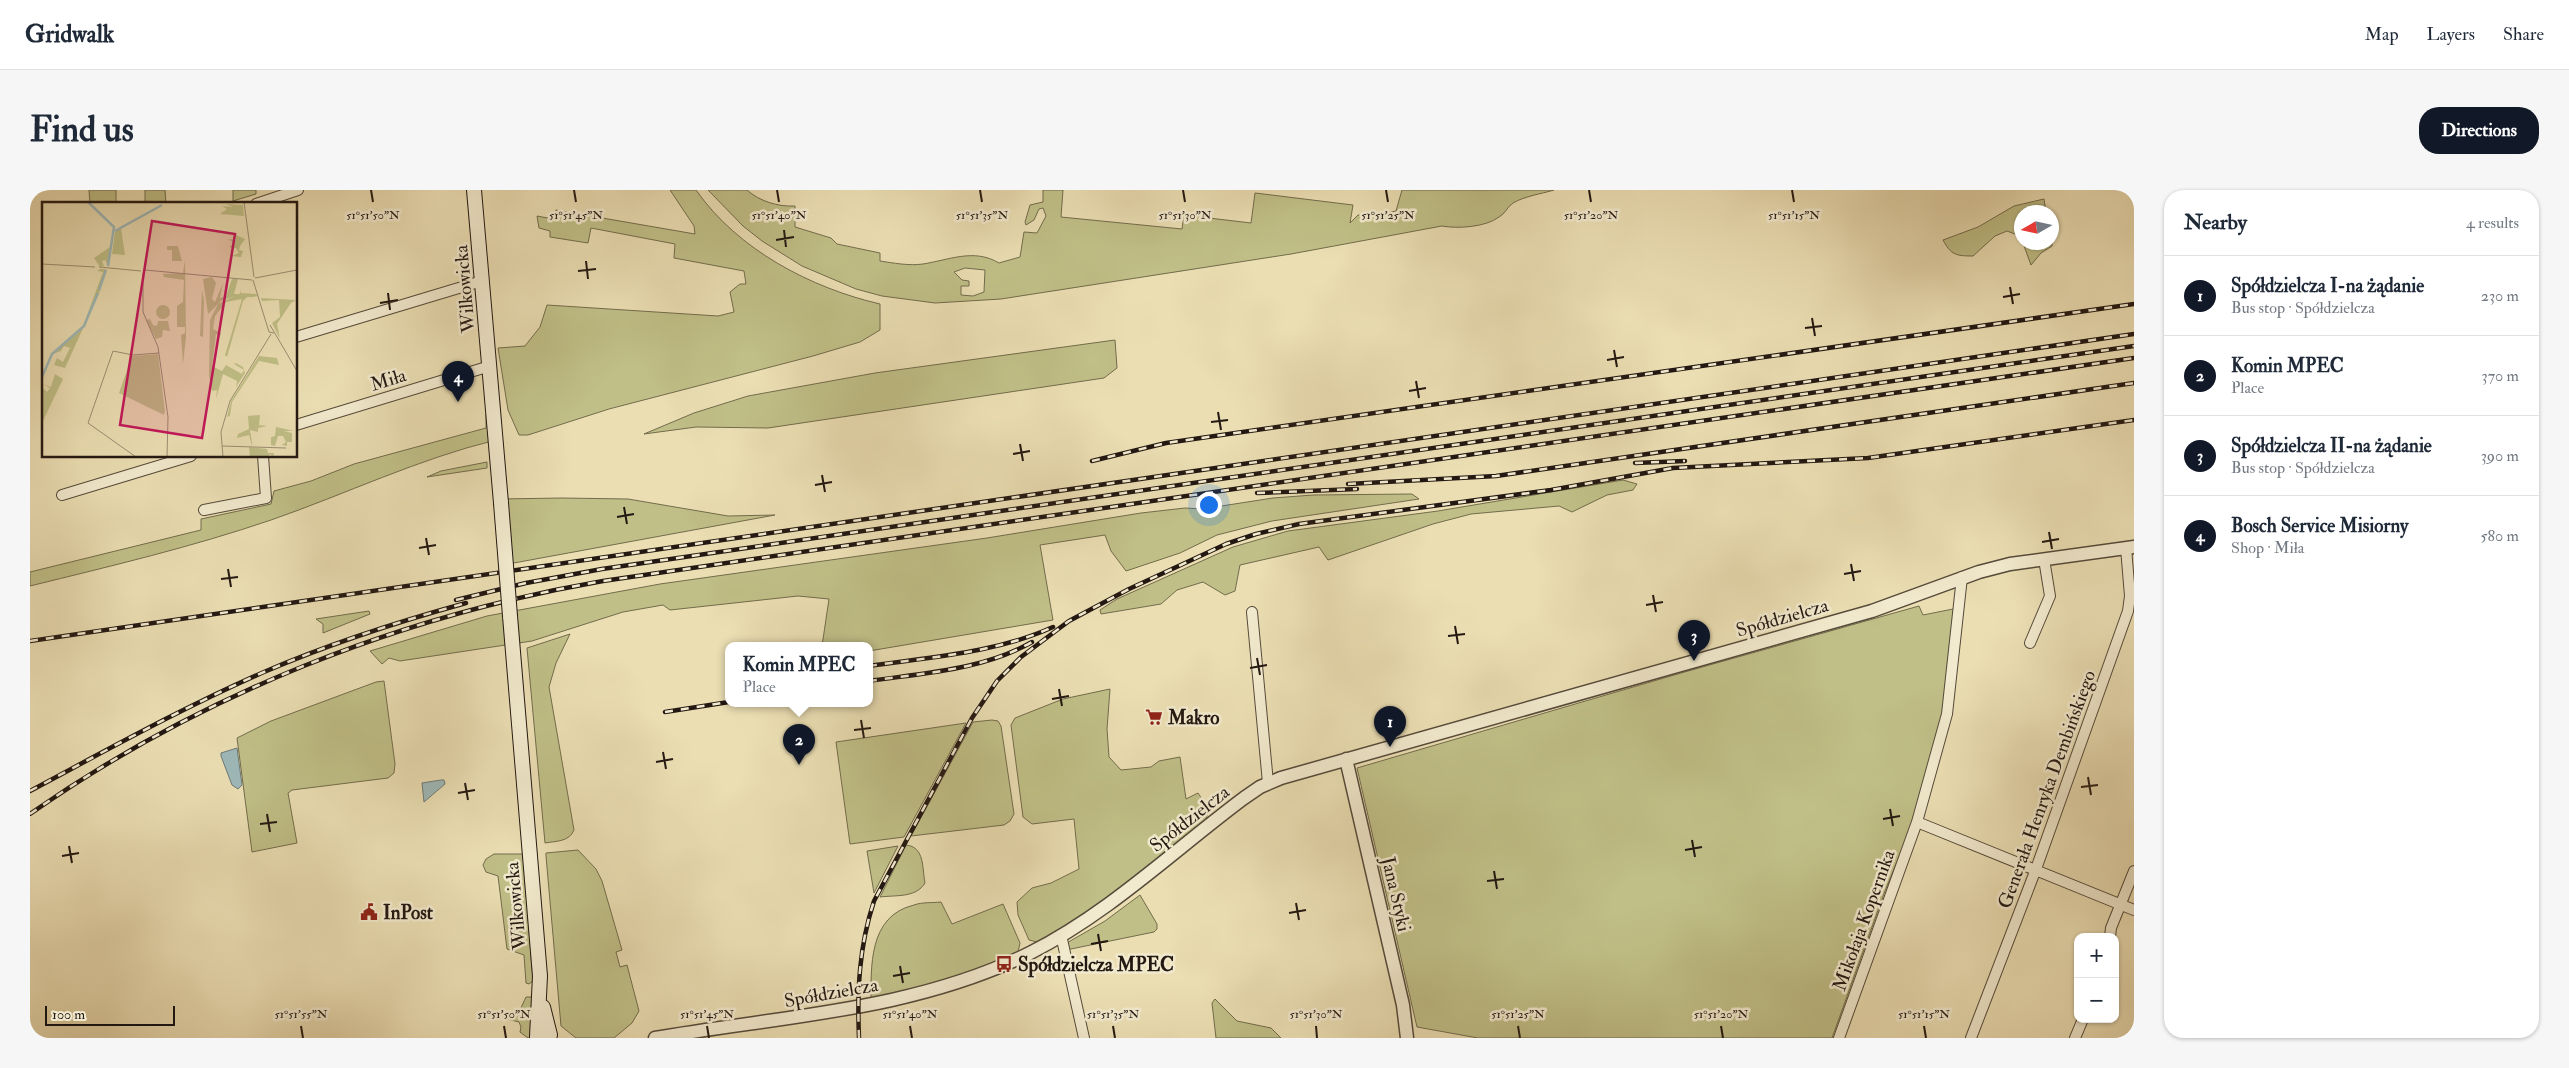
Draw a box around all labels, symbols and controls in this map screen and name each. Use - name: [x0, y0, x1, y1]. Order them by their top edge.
- text: Gridwalk: [25, 19, 114, 50]
- text: Map: [2365, 23, 2399, 46]
- text: Layers: [2427, 23, 2475, 46]
- text: Share: [2503, 23, 2544, 46]
- button: Directions: [2419, 107, 2539, 154]
- text: Find us: [30, 108, 134, 152]
- inset map: [42, 202, 298, 458]
- north arrow: [2014, 205, 2059, 250]
- text: 51°51'50"N: [346, 208, 400, 223]
- text: 51°51'45"N: [549, 208, 603, 223]
- text: 51°51'40"N: [751, 208, 807, 223]
- text: 51°51'35"N: [956, 208, 1008, 223]
- text: 51°51'30"N: [1158, 208, 1212, 223]
- text: 51°51'25"N: [1361, 208, 1415, 223]
- text: 51°51'20"N: [1564, 208, 1619, 223]
- text: 51°51'15"N: [1768, 208, 1820, 223]
- text: Nearby: [2184, 209, 2247, 236]
- text: 4 results: [2466, 213, 2519, 233]
- street label: Wilkowicka: [449, 244, 481, 335]
- text: Spółdzielcza I-na żądanie: [2231, 274, 2424, 298]
- text: 1: [2197, 286, 2203, 306]
- text: 230 m: [2481, 286, 2519, 306]
- text: Bus stop · Spółdzielcza: [2231, 298, 2375, 318]
- text: Komin MPEC: [2231, 354, 2344, 378]
- pin: 4: [442, 361, 474, 402]
- street label: Miła: [368, 363, 409, 397]
- text: 2: [2196, 366, 2204, 386]
- text: 370 m: [2482, 366, 2519, 386]
- text: Place: [2231, 378, 2264, 398]
- text: Spółdzielcza II-na żądanie: [2231, 434, 2432, 458]
- text: 3: [2197, 446, 2203, 466]
- text: 390 m: [2481, 446, 2519, 466]
- text: Bus stop · Spółdzielcza: [2231, 458, 2375, 478]
- your location: [1196, 492, 1222, 518]
- text: Bosch Service Misiorny: [2231, 514, 2408, 538]
- text: 4: [2196, 526, 2204, 546]
- text: 580 m: [2480, 526, 2519, 546]
- text: Shop · Miła: [2231, 538, 2304, 558]
- street label: Spółdzielcza: [1733, 593, 1832, 644]
- pin: 3: [1678, 620, 1710, 661]
- popup: [725, 642, 873, 707]
- text: Komin MPEC: [743, 653, 855, 677]
- street label: Generała Henryka Dembińskiego: [1993, 667, 2101, 912]
- text: Place: [743, 677, 776, 697]
- place label: Makro: [1167, 706, 1219, 730]
- pin: 1: [1374, 706, 1406, 747]
- supermarket icon: Makro: [1144, 707, 1164, 727]
- pin: 2: [783, 724, 815, 765]
- street label: Spółdzielcza: [1145, 780, 1235, 858]
- street label: Mikołaja Kopernika: [1827, 846, 1902, 995]
- street label: Jana Styki: [1376, 854, 1416, 934]
- street label: Wilkowicka: [500, 861, 532, 952]
- place label: InPost: [383, 901, 434, 925]
- public building icon: InPost: [359, 902, 379, 922]
- map controls: [2074, 933, 2119, 1023]
- button: +: [2074, 933, 2119, 978]
- place label: Spółdzielcza MPEC: [1018, 953, 1174, 978]
- bus stop icon: Spółdzielcza MPEC: [994, 954, 1014, 974]
- street label: Spółdzielcza: [782, 973, 880, 1014]
- button: −: [2074, 978, 2119, 1023]
- scale bar: [45, 1003, 175, 1026]
- text: 100 m: [52, 1006, 85, 1023]
- text: 51°51'55"N: [275, 1007, 328, 1022]
- text: 51°51'50"N: [477, 1007, 531, 1022]
- text: 51°51'45"N: [680, 1007, 734, 1022]
- text: 51°51'40"N: [882, 1007, 938, 1022]
- text: 51°51'35"N: [1087, 1007, 1139, 1022]
- text: 51°51'30"N: [1289, 1007, 1343, 1022]
- text: 51°51'25"N: [1491, 1007, 1545, 1022]
- text: 51°51'20"N: [1694, 1007, 1749, 1022]
- text: 51°51'15"N: [1898, 1007, 1950, 1022]

